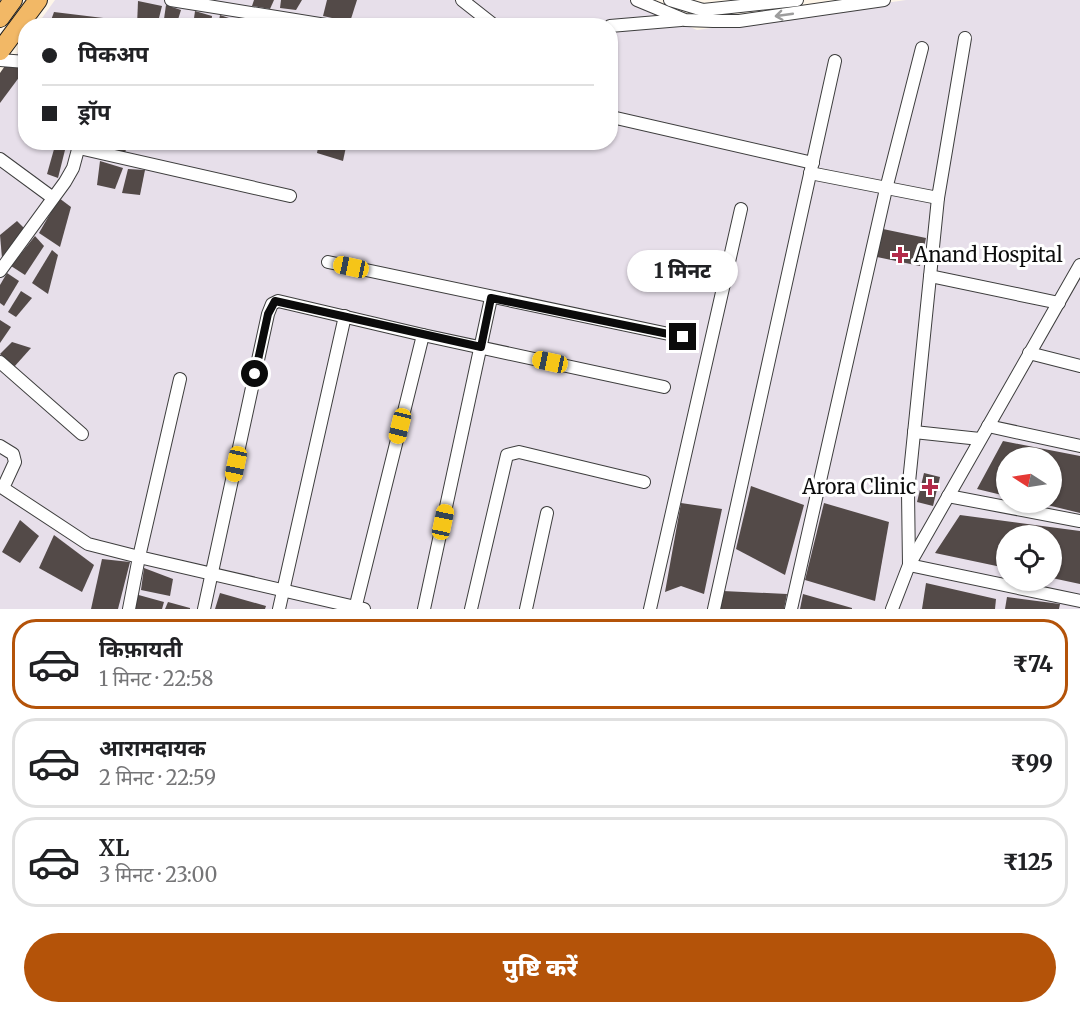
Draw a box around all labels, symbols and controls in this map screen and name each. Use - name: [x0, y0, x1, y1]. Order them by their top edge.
- one-way arrow: [775, 9, 795, 20]
- text: पिकअप: [78, 40, 149, 68]
- text: ड्रॉप: [78, 98, 111, 126]
- place label: Anand Hospital: [913, 242, 1063, 267]
- marker: Anand Hospital: [891, 246, 909, 264]
- callout: 1 मिनट: [628, 250, 738, 292]
- car: [332, 254, 370, 280]
- text: 1 मिनट: [654, 258, 711, 283]
- route end: [669, 323, 696, 350]
- car: [531, 349, 569, 375]
- route start: [241, 360, 268, 387]
- car: [387, 406, 413, 446]
- car: [223, 445, 249, 483]
- north arrow: [996, 447, 1062, 513]
- map controls: [996, 447, 1062, 591]
- place label: Arora Clinic: [801, 474, 916, 499]
- marker: Arora Clinic: [921, 478, 939, 496]
- car: [430, 503, 456, 541]
- button: locate: [996, 525, 1062, 591]
- text: किफ़ायती: [99, 635, 183, 663]
- icon: car: [27, 637, 81, 691]
- text: ₹74: [1012, 650, 1053, 678]
- text: 1 मिनट · 22:58: [99, 666, 213, 691]
- text: आरामदायक: [99, 734, 206, 762]
- icon: car: [27, 736, 81, 790]
- text: ₹99: [1010, 749, 1053, 777]
- text: 2 मिनट · 22:59: [99, 765, 216, 790]
- text: XL: [99, 834, 129, 862]
- icon: car: [27, 835, 81, 889]
- text: ₹125: [1002, 848, 1053, 876]
- text: 3 मिनट · 23:00: [99, 862, 218, 887]
- button: पुष्टि करें: [24, 933, 1056, 1002]

